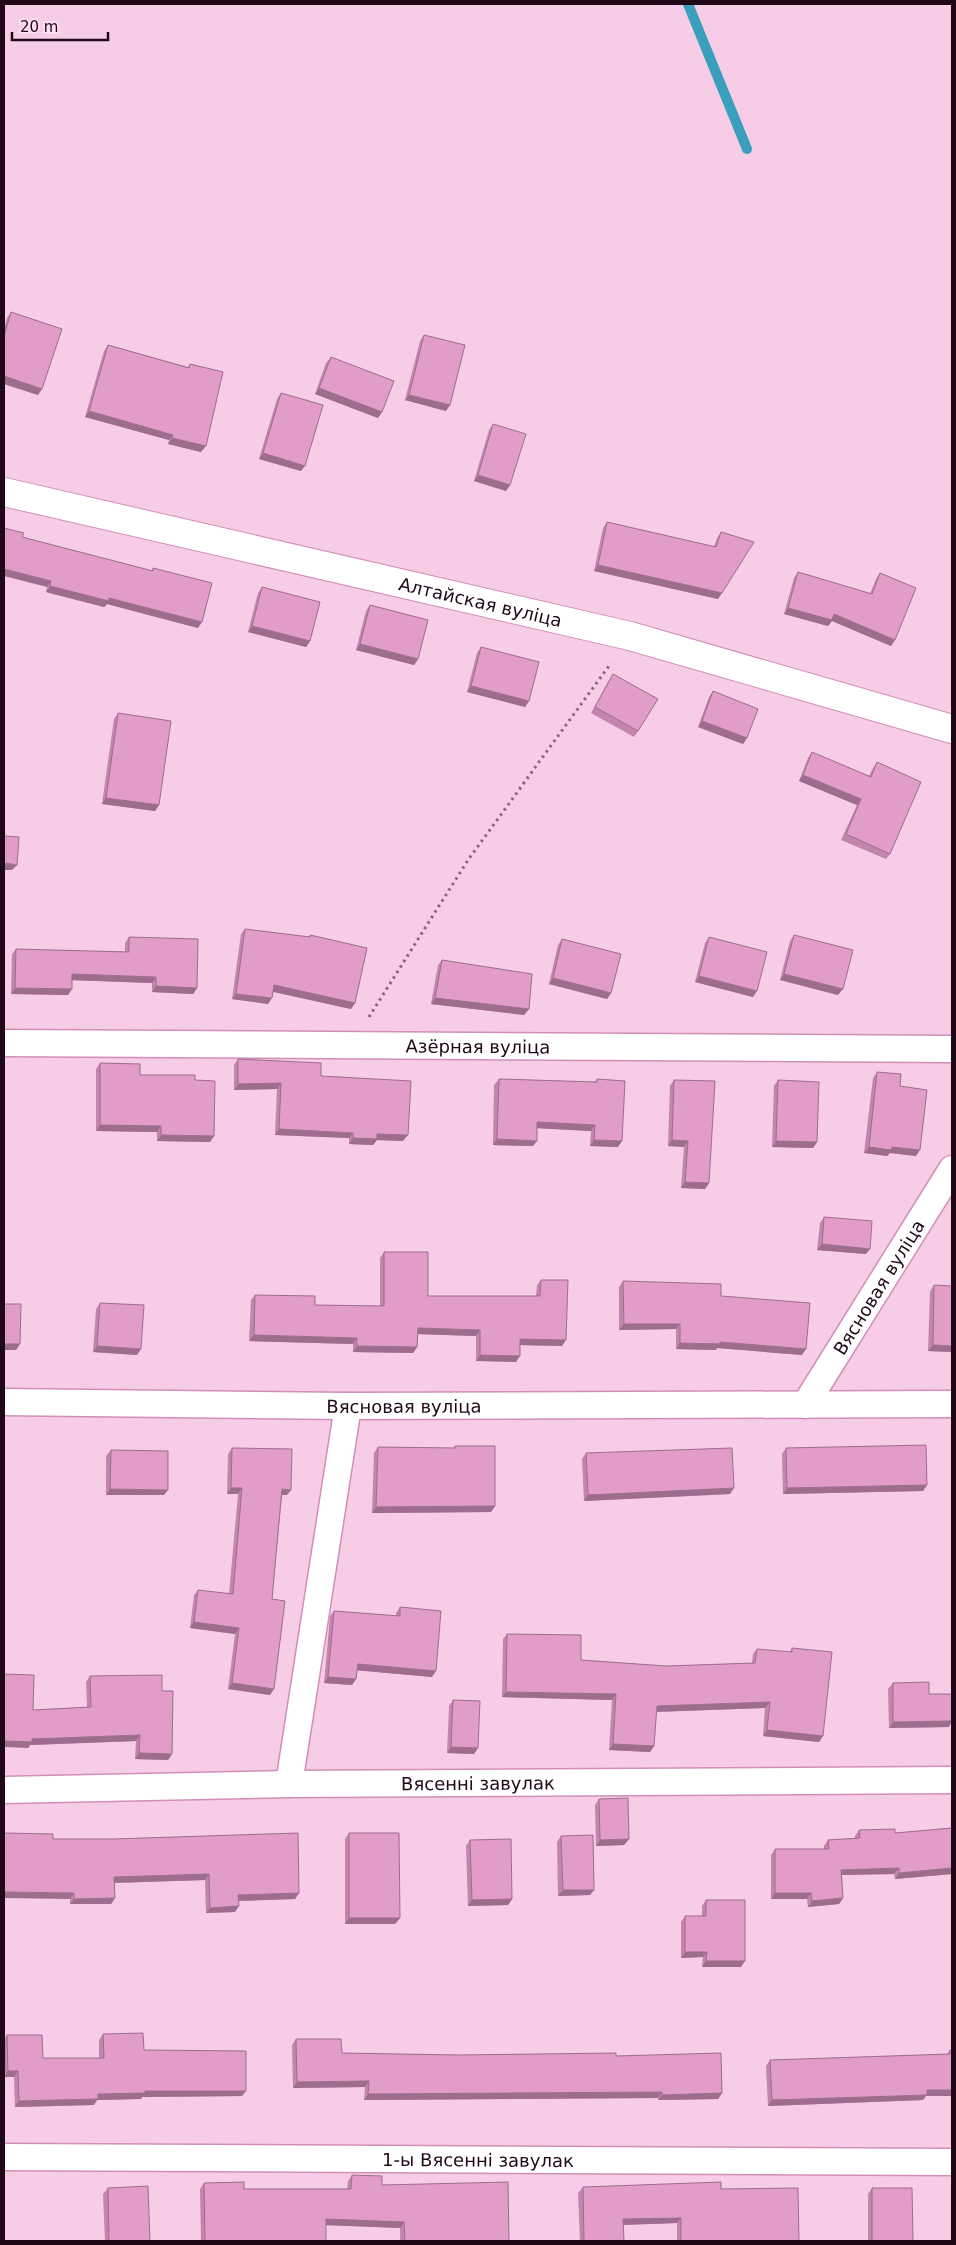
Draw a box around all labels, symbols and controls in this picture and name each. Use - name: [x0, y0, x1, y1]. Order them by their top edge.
- scale bar: [12, 10, 109, 42]
- text: 20 m: [20, 18, 58, 36]
- street label: Алтайская вуліца: [397, 573, 564, 631]
- street label: Азёрная вуліца: [405, 1035, 551, 1057]
- street label: Вясновая вуліца: [829, 1216, 928, 1358]
- street label: Вясновая вуліца: [326, 1395, 482, 1417]
- street label: Вясенні завулак: [401, 1772, 555, 1794]
- street label: 1-ы Вясенні завулак: [382, 2148, 574, 2171]

